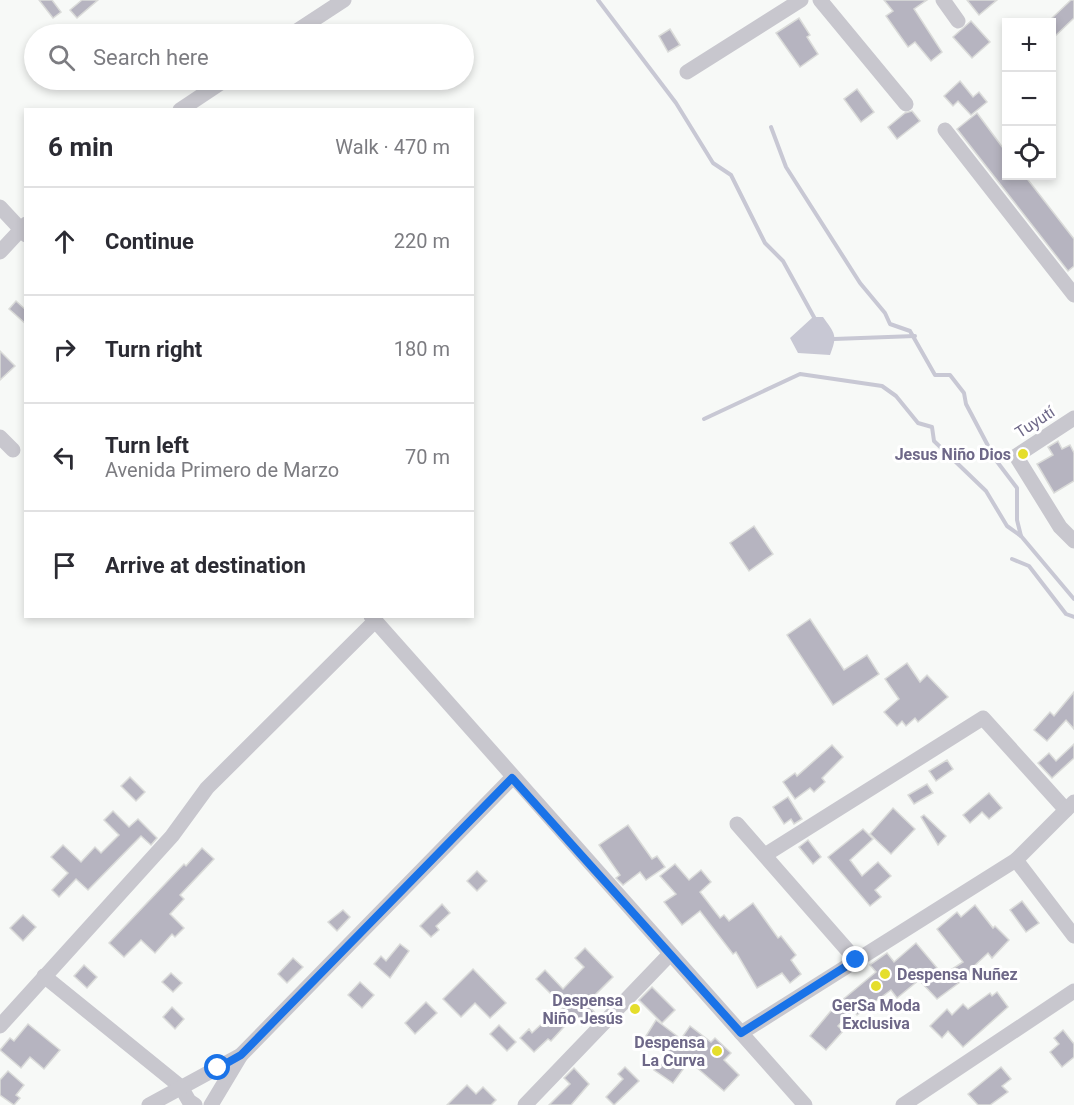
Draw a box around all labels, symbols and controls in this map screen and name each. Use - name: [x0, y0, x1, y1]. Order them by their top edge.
- map controls: [1002, 18, 1056, 180]
- button: +: [1002, 18, 1056, 72]
- search box: [24, 24, 474, 90]
- icon: search: [45, 41, 78, 74]
- text: Search here: [93, 45, 209, 70]
- button: −: [1002, 72, 1056, 126]
- button: locate: [1002, 126, 1056, 180]
- text: 6 min: [48, 132, 113, 162]
- text: Walk · 470 m: [335, 135, 450, 159]
- icon: ahead: [48, 225, 81, 258]
- text: Continue: [105, 229, 194, 254]
- text: 220 m: [394, 229, 450, 253]
- icon: right: [48, 333, 81, 366]
- text: Turn right: [105, 337, 202, 362]
- text: 180 m: [394, 337, 450, 361]
- street label: Tuyutí: [1012, 402, 1059, 442]
- text: Turn left: [105, 433, 189, 458]
- icon: left: [48, 441, 81, 474]
- text: 70 m: [405, 445, 450, 469]
- place label: Jesus Niño Dios: [895, 445, 1011, 464]
- marker: Jesus Niño Dios: [1016, 447, 1030, 461]
- text: Avenida Primero de Marzo: [105, 458, 339, 482]
- icon: arrive: [48, 549, 81, 582]
- text: Arrive at destination: [105, 553, 306, 578]
- route end: [842, 946, 868, 972]
- place label: Despensa Nuñez: [897, 965, 1018, 984]
- marker: Despensa Nuñez: [878, 967, 892, 981]
- marker: GerSa Moda Exclusiva: [869, 979, 883, 993]
- place label: Despensa Niño Jesús: [543, 991, 623, 1028]
- place label: GerSa Moda Exclusiva: [832, 996, 921, 1033]
- marker: Despensa Niño Jesús: [628, 1002, 642, 1016]
- place label: Despensa La Curva: [634, 1033, 705, 1070]
- marker: Despensa La Curva: [710, 1044, 724, 1058]
- route start: [204, 1054, 230, 1080]

